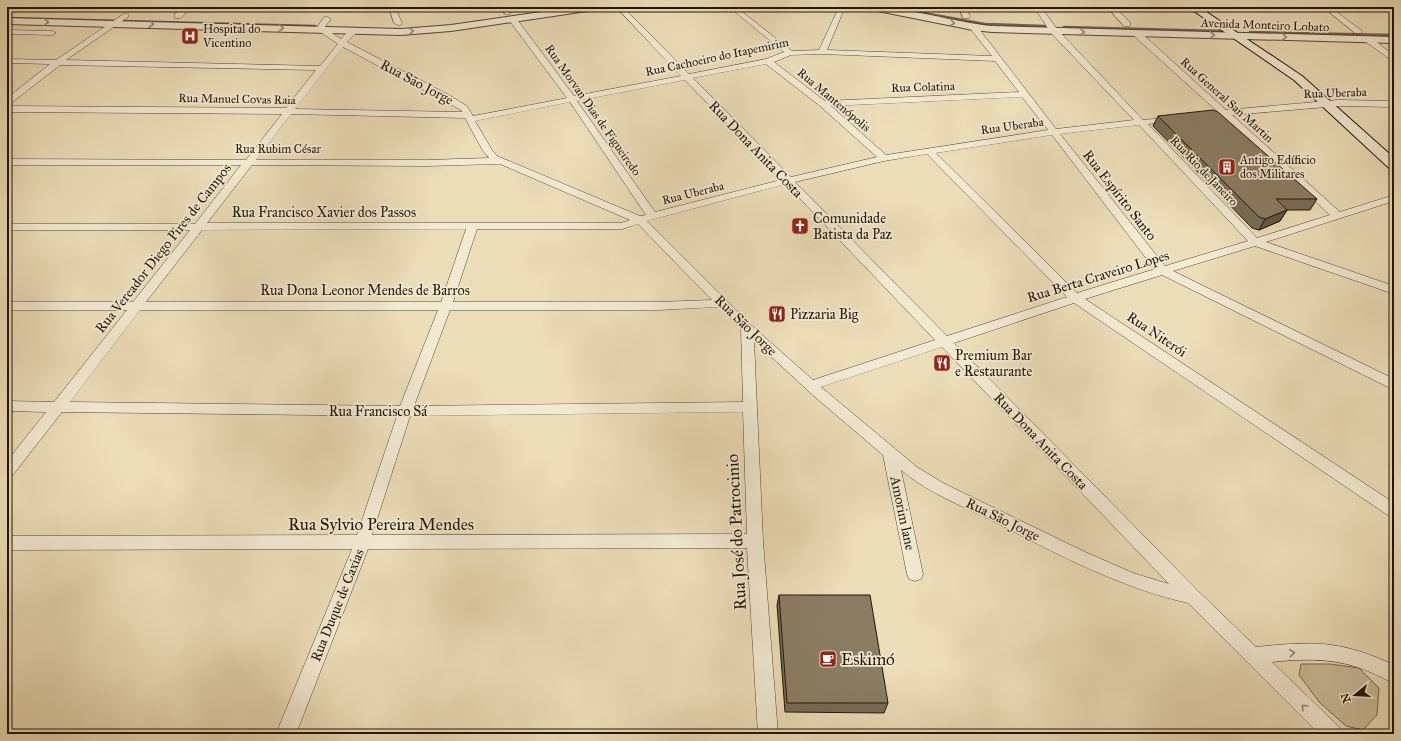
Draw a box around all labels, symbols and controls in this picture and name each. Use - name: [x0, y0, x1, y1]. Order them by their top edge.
- street label: Avenida Monteiro Lobato: [1200, 16, 1329, 34]
- one-way arrow: [43, 18, 49, 26]
- one-way arrow: [949, 18, 956, 26]
- one-way arrow: [148, 20, 154, 28]
- place label: Hospital do Vicentino: [202, 22, 260, 50]
- one-way arrow: [278, 24, 284, 32]
- hospital icon: Hospital do Vicentino: [180, 26, 200, 46]
- one-way arrow: [408, 27, 414, 36]
- one-way arrow: [1079, 28, 1085, 36]
- one-way arrow: [1209, 31, 1215, 39]
- one-way arrow: [1281, 33, 1287, 41]
- street label: Rua Cachoeiro do Itapemirim: [644, 35, 790, 79]
- street label: Rua Morvan Dias de Figueiredo: [541, 42, 644, 179]
- street label: Rua General San Martin: [1178, 55, 1277, 146]
- street label: Rua São Jorge: [377, 56, 456, 110]
- street label: Rua Mantenópolis: [795, 65, 873, 135]
- street label: Rua Colatina: [891, 79, 956, 95]
- street label: Rua Uberaba: [1303, 85, 1368, 101]
- street label: Rua Manuel Covas Raia: [178, 91, 297, 107]
- street label: Rua Dona Anita Costa: [705, 97, 806, 201]
- street label: Rua Uberaba: [980, 115, 1045, 137]
- street label: Rua Rio de Janeiro: [1167, 133, 1241, 209]
- street label: Rua Rubim César: [235, 142, 321, 156]
- street label: Rua Espírito Santo: [1079, 147, 1160, 244]
- place label: Antigo Edíficio dos Militares: [1239, 153, 1316, 181]
- building icon: Antigo Edíficio dos Militares: [1217, 157, 1237, 177]
- street label: Rua Vereador Diego Pires de Campos: [92, 160, 235, 337]
- street label: Rua Uberaba: [661, 178, 726, 207]
- street label: Rua Francisco Xavier dos Passos: [232, 204, 416, 221]
- place label: Comunidade Batista da Paz: [813, 210, 893, 243]
- church icon: Comunidade Batista da Paz: [790, 216, 810, 236]
- street label: Rua Berta Craveiro Lopes: [1025, 247, 1171, 306]
- street label: Rua Dona Leonor Mendes de Barros: [260, 282, 470, 299]
- street label: Rua São Jorge: [710, 291, 781, 360]
- restaurant icon: Pizzaria Big: [767, 304, 787, 324]
- place label: Pizzaria Big: [790, 306, 859, 323]
- street label: Rua Niterói: [1123, 308, 1190, 361]
- place label: Premium Bar e Restaurante: [955, 347, 1033, 380]
- restaurant icon: Premium Bar e Restaurante: [932, 353, 952, 373]
- street label: Rua Dona Anita Costa: [990, 389, 1091, 493]
- street label: Rua Francisco Sá: [329, 403, 427, 420]
- street label: Rua José do Patrocinio: [722, 453, 751, 611]
- street label: Amorim lane: [886, 474, 919, 552]
- street label: Rua São Jorge: [963, 494, 1043, 546]
- street label: Rua Sylvio Pereira Mendes: [288, 514, 474, 535]
- street label: Rua Duque de Caxias: [307, 546, 369, 664]
- cafe icon: Eskimó: [818, 649, 838, 669]
- place label: Eskimó: [841, 649, 895, 670]
- one-way arrow: [1289, 649, 1295, 658]
- north arrow: [1335, 675, 1375, 715]
- text: N: [1338, 691, 1354, 704]
- one-way arrow: [1301, 704, 1309, 712]

